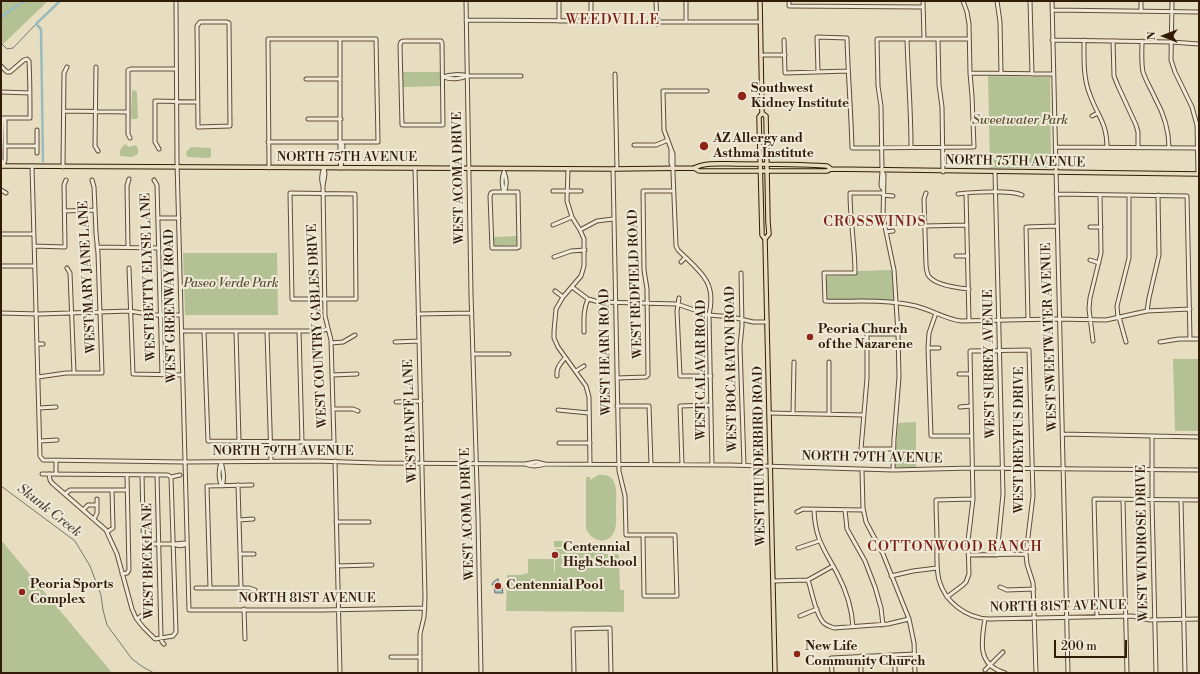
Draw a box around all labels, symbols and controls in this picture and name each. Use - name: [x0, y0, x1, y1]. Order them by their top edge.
- district label: WEEDVILLE: [566, 13, 660, 29]
- north arrow: [1144, 16, 1184, 56]
- text: N: [1145, 32, 1159, 40]
- place label: Southwest Kidney Institute: [751, 81, 849, 112]
- marker: Southwest Kidney Institute: [736, 90, 748, 102]
- street label: WEST ACOMA DRIVE: [450, 112, 468, 244]
- park label: Sweetwater Park: [972, 113, 1068, 129]
- place label: AZ Allergy and Asthma Institute: [713, 131, 814, 162]
- marker: AZ Allergy and Asthma Institute: [698, 140, 710, 152]
- street label: NORTH 75TH AVENUE: [277, 150, 417, 166]
- street label: NORTH 75TH AVENUE: [945, 153, 1085, 171]
- street label: WEST BETTY ELYSE LANE: [138, 193, 160, 361]
- street label: WEST MARY JANE LANE: [76, 200, 100, 354]
- street label: WEST REDFIELD ROAD: [626, 209, 646, 359]
- district label: CROSSWINDS: [823, 215, 927, 231]
- street label: WEST COUNTRY GABLES DRIVE: [305, 223, 331, 429]
- street label: WEST GREENWAY ROAD: [162, 229, 180, 383]
- street label: WEST SWEETWATER AVENUE: [1039, 242, 1061, 432]
- park label: Paseo Verde Park: [183, 276, 279, 292]
- street label: WEST BOCA RATON ROAD: [723, 286, 741, 452]
- street label: WEST HEARN ROAD: [597, 288, 615, 416]
- street label: WEST SURREY AVENUE: [981, 289, 999, 439]
- street label: WEST CALAVAR ROAD: [694, 300, 710, 440]
- place label: Peoria Church of the Nazarene: [818, 322, 913, 353]
- marker: Peoria Church of the Nazarene: [805, 332, 815, 342]
- street label: WEST BANFF LANE: [401, 359, 421, 483]
- street label: WEST THUNDERBIRD ROAD: [751, 366, 769, 546]
- street label: WEST DREYFUS DRIVE: [1012, 366, 1028, 514]
- street label: NORTH 79TH AVENUE: [212, 444, 354, 460]
- street label: WEST ACOMA DRIVE: [458, 447, 478, 581]
- street label: NORTH 79TH AVENUE: [801, 449, 943, 467]
- street label: WEST WINDROSE DRIVE: [1134, 464, 1152, 622]
- water label: Skunk Creek: [13, 481, 85, 541]
- street label: WEST BECK LANE: [140, 503, 158, 619]
- place label: Centennial High School: [563, 540, 637, 571]
- district label: COTTONWOOD RANCH: [867, 540, 1043, 556]
- marker: Centennial High School: [550, 550, 560, 560]
- place label: Peoria Sports Complex: [30, 577, 113, 608]
- place label: Centennial Pool: [506, 578, 603, 594]
- marker: Centennial Pool: [493, 581, 503, 591]
- marker: Peoria Sports Complex: [17, 587, 27, 597]
- street label: NORTH 81ST AVENUE: [238, 591, 376, 607]
- street label: NORTH 81ST AVENUE: [989, 598, 1127, 616]
- scale bar: [1056, 632, 1129, 658]
- place label: New Life Community Church: [805, 639, 925, 670]
- text: 200 m: [1061, 639, 1097, 654]
- marker: New Life Community Church: [792, 649, 802, 659]

